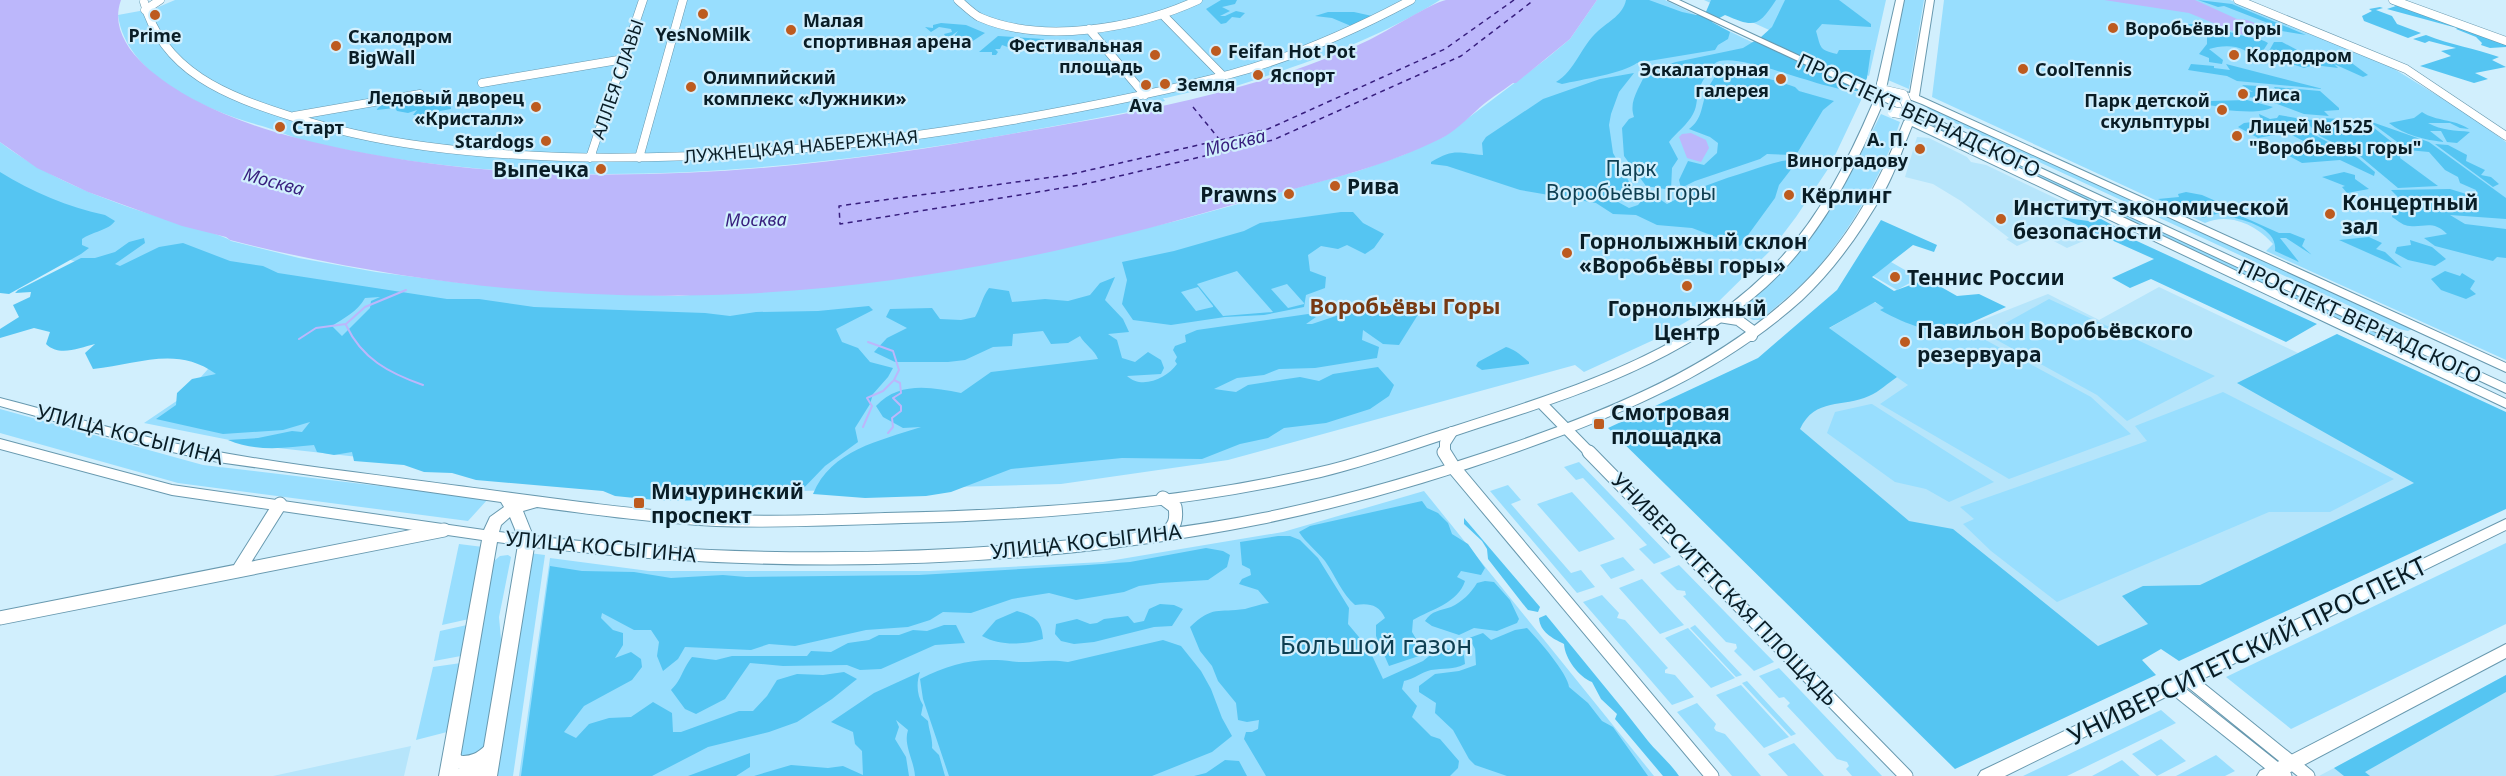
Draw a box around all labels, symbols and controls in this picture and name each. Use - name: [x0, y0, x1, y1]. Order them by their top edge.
- marker: YesNoMilk: [696, 7, 710, 21]
- marker: Prime: [148, 8, 162, 22]
- place label: Малая спортивная арена: [803, 8, 972, 53]
- street label: АЛЛЕЯ СЛАВЫ: [585, 16, 649, 142]
- place label: Воробьёвы Горы: [2125, 16, 2281, 40]
- marker: Воробьёвы Горы: [2106, 21, 2120, 35]
- place label: YesNoMilk: [656, 22, 751, 46]
- place label: Prime: [129, 23, 181, 47]
- marker: Малая спортивная арена: [784, 23, 798, 37]
- place label: Скалодром BigWall: [348, 24, 452, 69]
- place label: Фестивальная площадь: [1009, 33, 1143, 78]
- marker: Скалодром BigWall: [329, 39, 343, 53]
- place label: Feifan Hot Pot: [1228, 39, 1356, 63]
- place label: Кордодром: [2246, 43, 2352, 67]
- marker: Feifan Hot Pot: [1209, 44, 1223, 58]
- street label: ПРОСПЕКТ ВЕРНАДСКОГО: [1793, 46, 2045, 184]
- marker: Фестивальная площадь: [1148, 48, 1162, 62]
- marker: Кордодром: [2227, 48, 2241, 62]
- place label: Эскалаторная галерея: [1640, 57, 1769, 102]
- place label: CoolTennis: [2035, 57, 2132, 81]
- marker: CoolTennis: [2016, 62, 2030, 76]
- place label: Яспорт: [1270, 63, 1335, 87]
- place label: Олимпийский комплекс «Лужники»: [703, 65, 907, 110]
- marker: Яспорт: [1251, 68, 1265, 82]
- place label: Земля: [1177, 72, 1235, 96]
- marker: Эскалаторная галерея: [1774, 72, 1788, 86]
- marker: Земля: [1158, 77, 1172, 91]
- marker: Ava: [1139, 78, 1153, 92]
- marker: Олимпийский комплекс «Лужники»: [684, 80, 698, 94]
- place label: Лиса: [2255, 82, 2301, 106]
- place label: Ледовый дворец «Кристалл»: [368, 85, 524, 130]
- marker: Лиса: [2236, 87, 2250, 101]
- place label: Парк детской скульптуры: [2084, 88, 2210, 133]
- place label: Ava: [1129, 93, 1163, 117]
- marker: Ледовый дворец «Кристалл»: [529, 100, 543, 114]
- marker: Парк детской скульптуры: [2215, 103, 2229, 117]
- place label: Лицей №1525 "Воробьевы горы": [2249, 114, 2421, 159]
- place label: Старт: [292, 115, 344, 139]
- marker: Старт: [273, 120, 287, 134]
- water label: Москва: [1202, 123, 1268, 161]
- street label: ЛУЖНЕЦКАЯ НАБЕРЕЖНАЯ: [683, 124, 919, 168]
- place label: А. П. Виноградову: [1787, 127, 1909, 172]
- place label: Stardogs: [455, 129, 534, 153]
- marker: Лицей №1525 "Воробьевы горы": [2230, 129, 2244, 143]
- marker: Stardogs: [539, 134, 553, 148]
- marker: А. П. Виноградову: [1913, 142, 1927, 156]
- park label: Парк Воробьёвы горы: [1546, 154, 1716, 206]
- place label: Выпечка: [493, 155, 589, 183]
- water label: Москва: [241, 161, 307, 201]
- marker: Выпечка: [594, 162, 608, 176]
- place label: Рива: [1347, 172, 1399, 200]
- marker: Рива: [1328, 179, 1342, 193]
- place label: Prawns: [1200, 180, 1277, 208]
- place label: Кёрлинг: [1801, 181, 1892, 209]
- marker: Prawns: [1282, 187, 1296, 201]
- marker: Кёрлинг: [1782, 188, 1796, 202]
- place label: Концертный зал: [2342, 188, 2478, 240]
- place label: Институт экономической безопасности: [2013, 193, 2289, 245]
- water label: Москва: [725, 206, 787, 232]
- marker: Концертный зал: [2323, 207, 2337, 221]
- marker: Институт экономической безопасности: [1994, 212, 2008, 226]
- place label: Горнолыжный склон «Воробьёвы горы»: [1579, 227, 1808, 279]
- marker: Горнолыжный склон «Воробьёвы горы»: [1560, 246, 1574, 260]
- street label: ПРОСПЕКТ ВЕРНАДСКОГО: [2234, 252, 2486, 390]
- place label: Теннис России: [1907, 263, 2065, 291]
- marker: Теннис России: [1888, 270, 1902, 284]
- marker: Горнолыжный Центр: [1680, 279, 1694, 293]
- district label: Воробьёвы Горы: [1310, 290, 1500, 320]
- place label: Горнолыжный Центр: [1607, 294, 1767, 346]
- place label: Павильон Воробьёвского резервуара: [1917, 316, 2193, 368]
- marker: Павильон Воробьёвского резервуара: [1898, 335, 1912, 349]
- street label: УЛИЦА КОСЫГИНА: [34, 397, 227, 471]
- place label: Смотровая площадка: [1611, 398, 1730, 450]
- marker: Смотровая площадка: [1592, 417, 1606, 431]
- street label: УНИВЕРСИТЕТСКАЯ ПЛОЩАДЬ: [1606, 466, 1844, 712]
- place label: Мичуринский проспект: [651, 477, 804, 529]
- marker: Мичуринский проспект: [632, 496, 646, 510]
- street label: УЛИЦА КОСЫГИНА: [989, 517, 1183, 565]
- street label: УЛИЦА КОСЫГИНА: [504, 524, 698, 568]
- street label: УНИВЕРСИТЕТСКИЙ ПРОСПЕКТ: [2061, 547, 2433, 753]
- park label: Большой газон: [1280, 626, 1472, 662]

